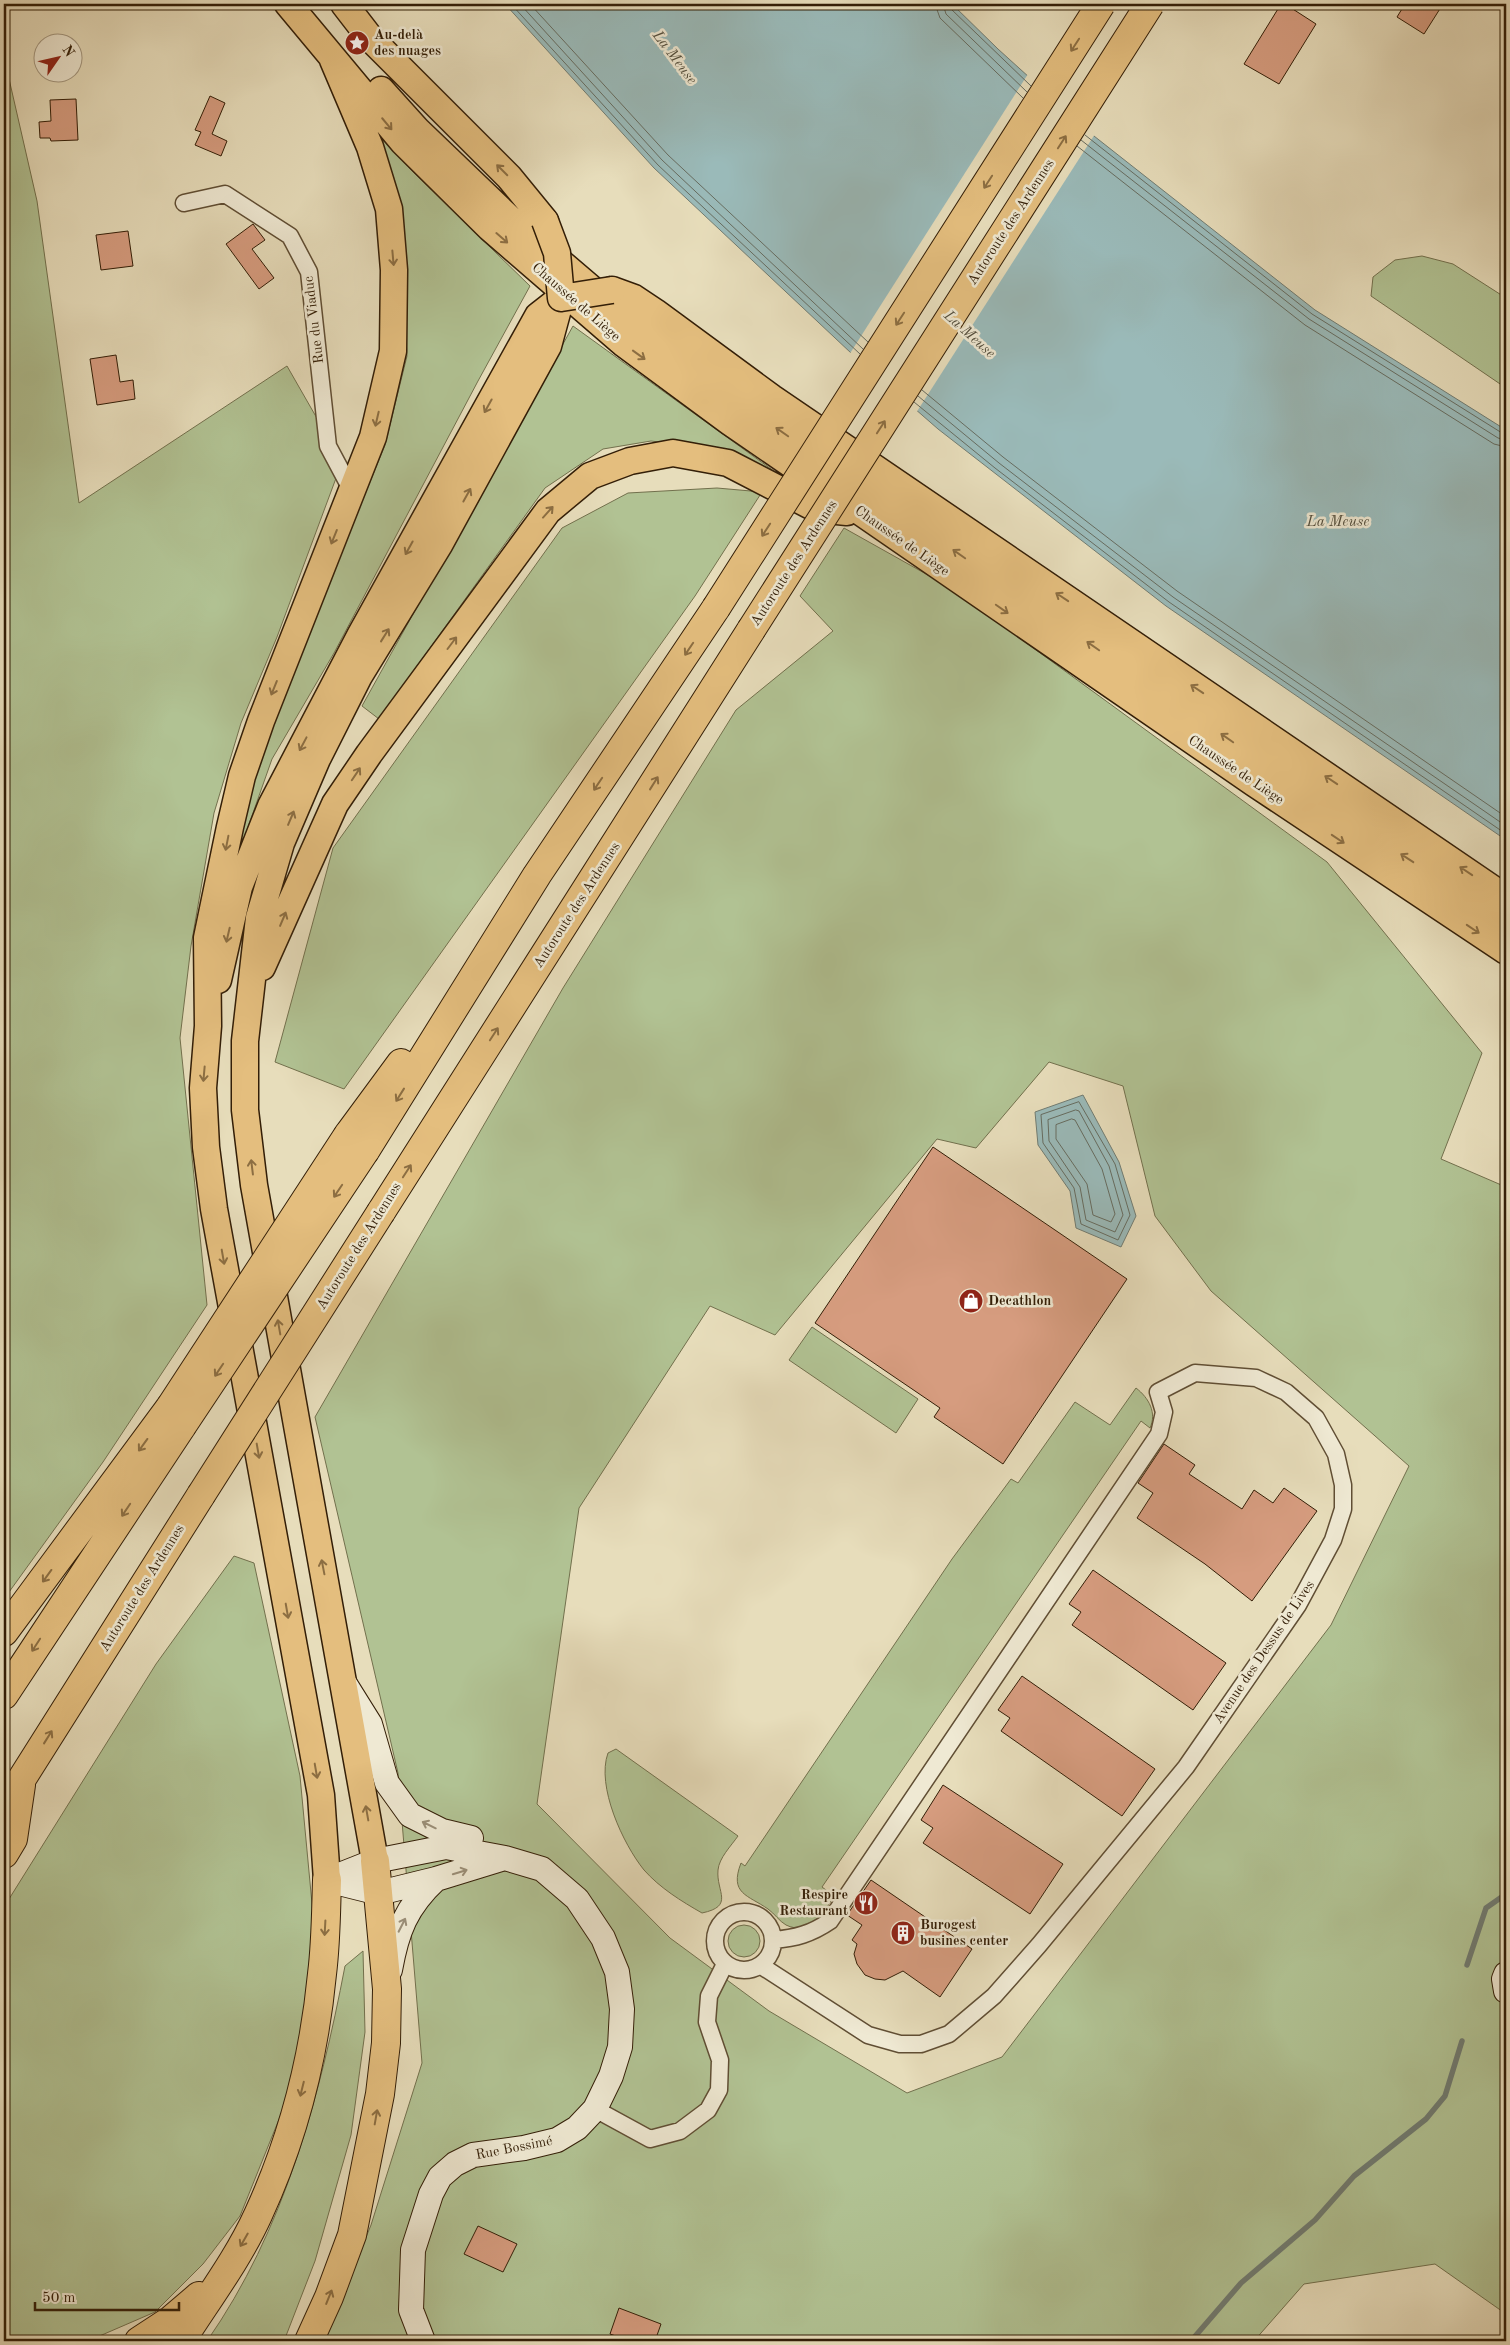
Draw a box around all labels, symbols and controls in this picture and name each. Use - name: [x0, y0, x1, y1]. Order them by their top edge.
- place label: Au-delà des nuages: [374, 28, 441, 58]
- water label: La Meuse: [648, 28, 699, 88]
- place icon: Au-delà des nuages: [344, 30, 370, 56]
- north arrow: [32, 32, 82, 82]
- one-way arrow: [1070, 37, 1080, 51]
- text: N: [59, 43, 77, 60]
- one-way arrow: [382, 117, 393, 130]
- one-way arrow: [1057, 136, 1067, 150]
- street label: Autoroute des Ardennes: [965, 157, 1057, 287]
- one-way arrow: [496, 164, 509, 176]
- one-way arrow: [982, 174, 992, 188]
- one-way arrow: [496, 233, 509, 244]
- one-way arrow: [388, 250, 398, 266]
- street label: Chaussée de Liège: [529, 260, 623, 344]
- street label: Rue du Viaduc: [302, 275, 326, 365]
- water label: La Meuse: [940, 308, 997, 362]
- one-way arrow: [895, 312, 906, 326]
- one-way arrow: [632, 350, 646, 360]
- one-way arrow: [483, 398, 493, 413]
- one-way arrow: [372, 410, 381, 426]
- one-way arrow: [876, 420, 886, 434]
- one-way arrow: [775, 427, 789, 437]
- one-way arrow: [462, 488, 472, 502]
- street label: Autoroute des Ardennes: [748, 498, 840, 628]
- street label: Chaussée de Liège: [852, 503, 952, 579]
- one-way arrow: [542, 506, 554, 519]
- water label: La Meuse: [1305, 515, 1370, 530]
- one-way arrow: [761, 522, 771, 536]
- one-way arrow: [329, 529, 338, 544]
- one-way arrow: [404, 540, 414, 555]
- one-way arrow: [952, 548, 966, 559]
- one-way arrow: [1056, 592, 1070, 602]
- one-way arrow: [994, 604, 1008, 614]
- one-way arrow: [379, 628, 390, 642]
- one-way arrow: [447, 636, 457, 650]
- one-way arrow: [1086, 641, 1100, 651]
- one-way arrow: [684, 642, 694, 656]
- one-way arrow: [269, 680, 278, 695]
- one-way arrow: [1190, 683, 1204, 693]
- street label: Chaussée de Liège: [1186, 733, 1286, 807]
- one-way arrow: [1220, 733, 1234, 743]
- one-way arrow: [298, 736, 307, 751]
- one-way arrow: [350, 767, 361, 781]
- one-way arrow: [1324, 775, 1338, 785]
- one-way arrow: [649, 776, 660, 790]
- one-way arrow: [593, 777, 603, 791]
- one-way arrow: [287, 811, 297, 826]
- one-way arrow: [1331, 834, 1345, 844]
- one-way arrow: [221, 835, 231, 851]
- street label: Autoroute des Ardennes: [531, 840, 623, 970]
- one-way arrow: [1400, 853, 1414, 863]
- one-way arrow: [1459, 865, 1473, 876]
- one-way arrow: [278, 912, 288, 927]
- one-way arrow: [1466, 924, 1480, 934]
- one-way arrow: [223, 926, 233, 942]
- one-way arrow: [490, 1027, 500, 1041]
- one-way arrow: [200, 1066, 209, 1082]
- one-way arrow: [395, 1088, 406, 1102]
- one-way arrow: [247, 1159, 257, 1175]
- one-way arrow: [402, 1164, 412, 1178]
- street label: Autoroute des Ardennes: [314, 1180, 404, 1312]
- one-way arrow: [333, 1184, 343, 1198]
- one-way arrow: [218, 1248, 228, 1264]
- shop icon: Decathlon: [958, 1288, 984, 1314]
- place label: Decathlon: [988, 1294, 1052, 1308]
- one-way arrow: [273, 1319, 283, 1335]
- one-way arrow: [214, 1363, 224, 1377]
- one-way arrow: [138, 1438, 148, 1452]
- one-way arrow: [254, 1443, 264, 1459]
- one-way arrow: [121, 1503, 131, 1517]
- street label: Autoroute des Ardennes: [97, 1522, 187, 1654]
- one-way arrow: [317, 1559, 327, 1575]
- one-way arrow: [42, 1569, 52, 1583]
- street label: Avenue des Dessus de Lives: [1211, 1578, 1317, 1726]
- one-way arrow: [283, 1603, 293, 1619]
- one-way arrow: [31, 1638, 41, 1652]
- one-way arrow: [43, 1730, 53, 1744]
- one-way arrow: [312, 1763, 322, 1779]
- one-way arrow: [361, 1805, 371, 1821]
- one-way arrow: [422, 1820, 437, 1829]
- one-way arrow: [452, 1867, 467, 1876]
- place label: Respire Restaurant: [779, 1888, 848, 1918]
- restaurant icon: Respire Restaurant: [853, 1890, 879, 1916]
- one-way arrow: [398, 1918, 407, 1933]
- place label: Burogest busines center: [920, 1918, 1008, 1948]
- one-way arrow: [320, 1920, 329, 1936]
- building icon: Burogest busines center: [890, 1920, 916, 1946]
- one-way arrow: [297, 2080, 306, 2096]
- one-way arrow: [372, 2109, 381, 2125]
- street label: Rue Bossimé: [474, 2134, 554, 2162]
- one-way arrow: [239, 2232, 249, 2247]
- scale bar: [35, 2280, 179, 2312]
- one-way arrow: [325, 2290, 334, 2305]
- text: 50 m: [42, 2291, 76, 2306]

